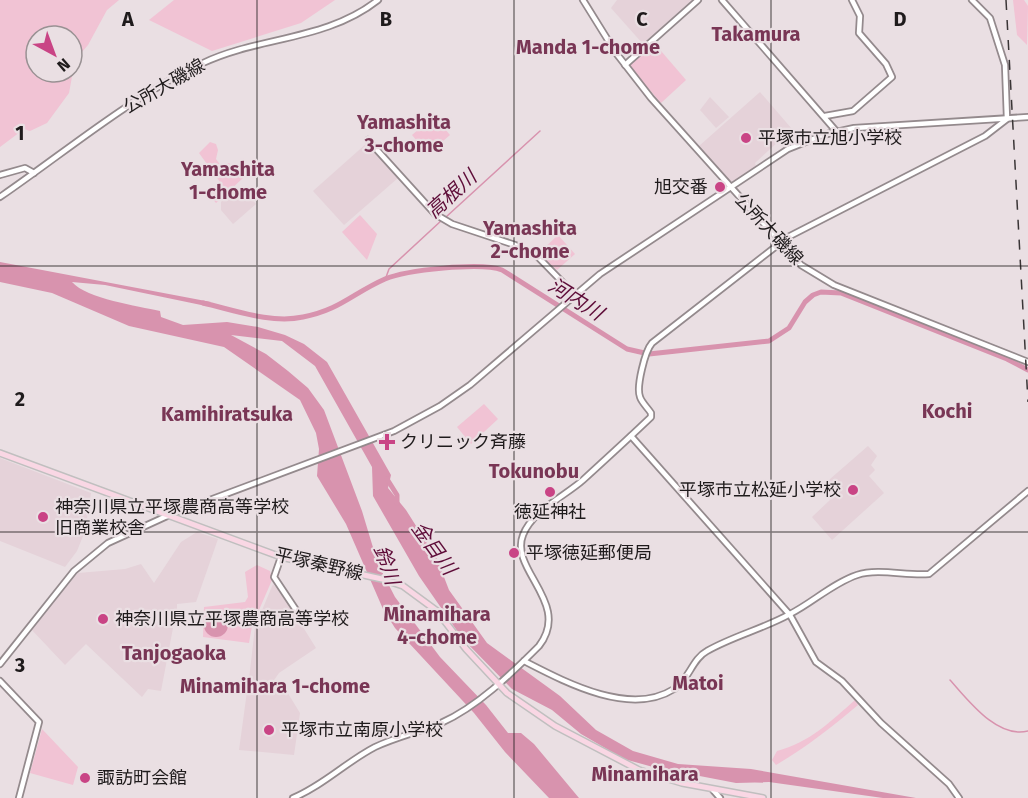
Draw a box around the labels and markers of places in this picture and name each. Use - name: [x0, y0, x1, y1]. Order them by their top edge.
- place label: 平塚市立旭小学校: [758, 127, 902, 149]
- marker: 平塚市立旭小学校: [739, 131, 753, 145]
- place label: 旭交番: [654, 176, 708, 198]
- marker: 旭交番: [713, 180, 727, 194]
- place label: クリニック斉藤: [400, 431, 526, 453]
- marker: クリニック斉藤: [378, 433, 396, 451]
- place label: 平塚市立松延小学校: [679, 479, 841, 501]
- marker: 平塚市立松延小学校: [846, 483, 860, 497]
- marker: 徳延神社: [543, 485, 557, 499]
- place label: 神奈川県立平塚農商高等学校 旧商業校舎: [55, 496, 289, 539]
- place label: 徳延神社: [514, 501, 586, 523]
- marker: 神奈川県立平塚農商高等学校 旧商業校舎: [36, 510, 50, 524]
- place label: 平塚徳延郵便局: [526, 542, 652, 564]
- marker: 平塚徳延郵便局: [507, 546, 521, 560]
- place label: 神奈川県立平塚農商高等学校: [115, 608, 349, 630]
- marker: 神奈川県立平塚農商高等学校: [96, 612, 110, 626]
- place label: 平塚市立南原小学校: [281, 719, 443, 741]
- marker: 平塚市立南原小学校: [262, 723, 276, 737]
- place label: 諏訪町会館: [97, 767, 187, 789]
- marker: 諏訪町会館: [78, 771, 92, 785]

